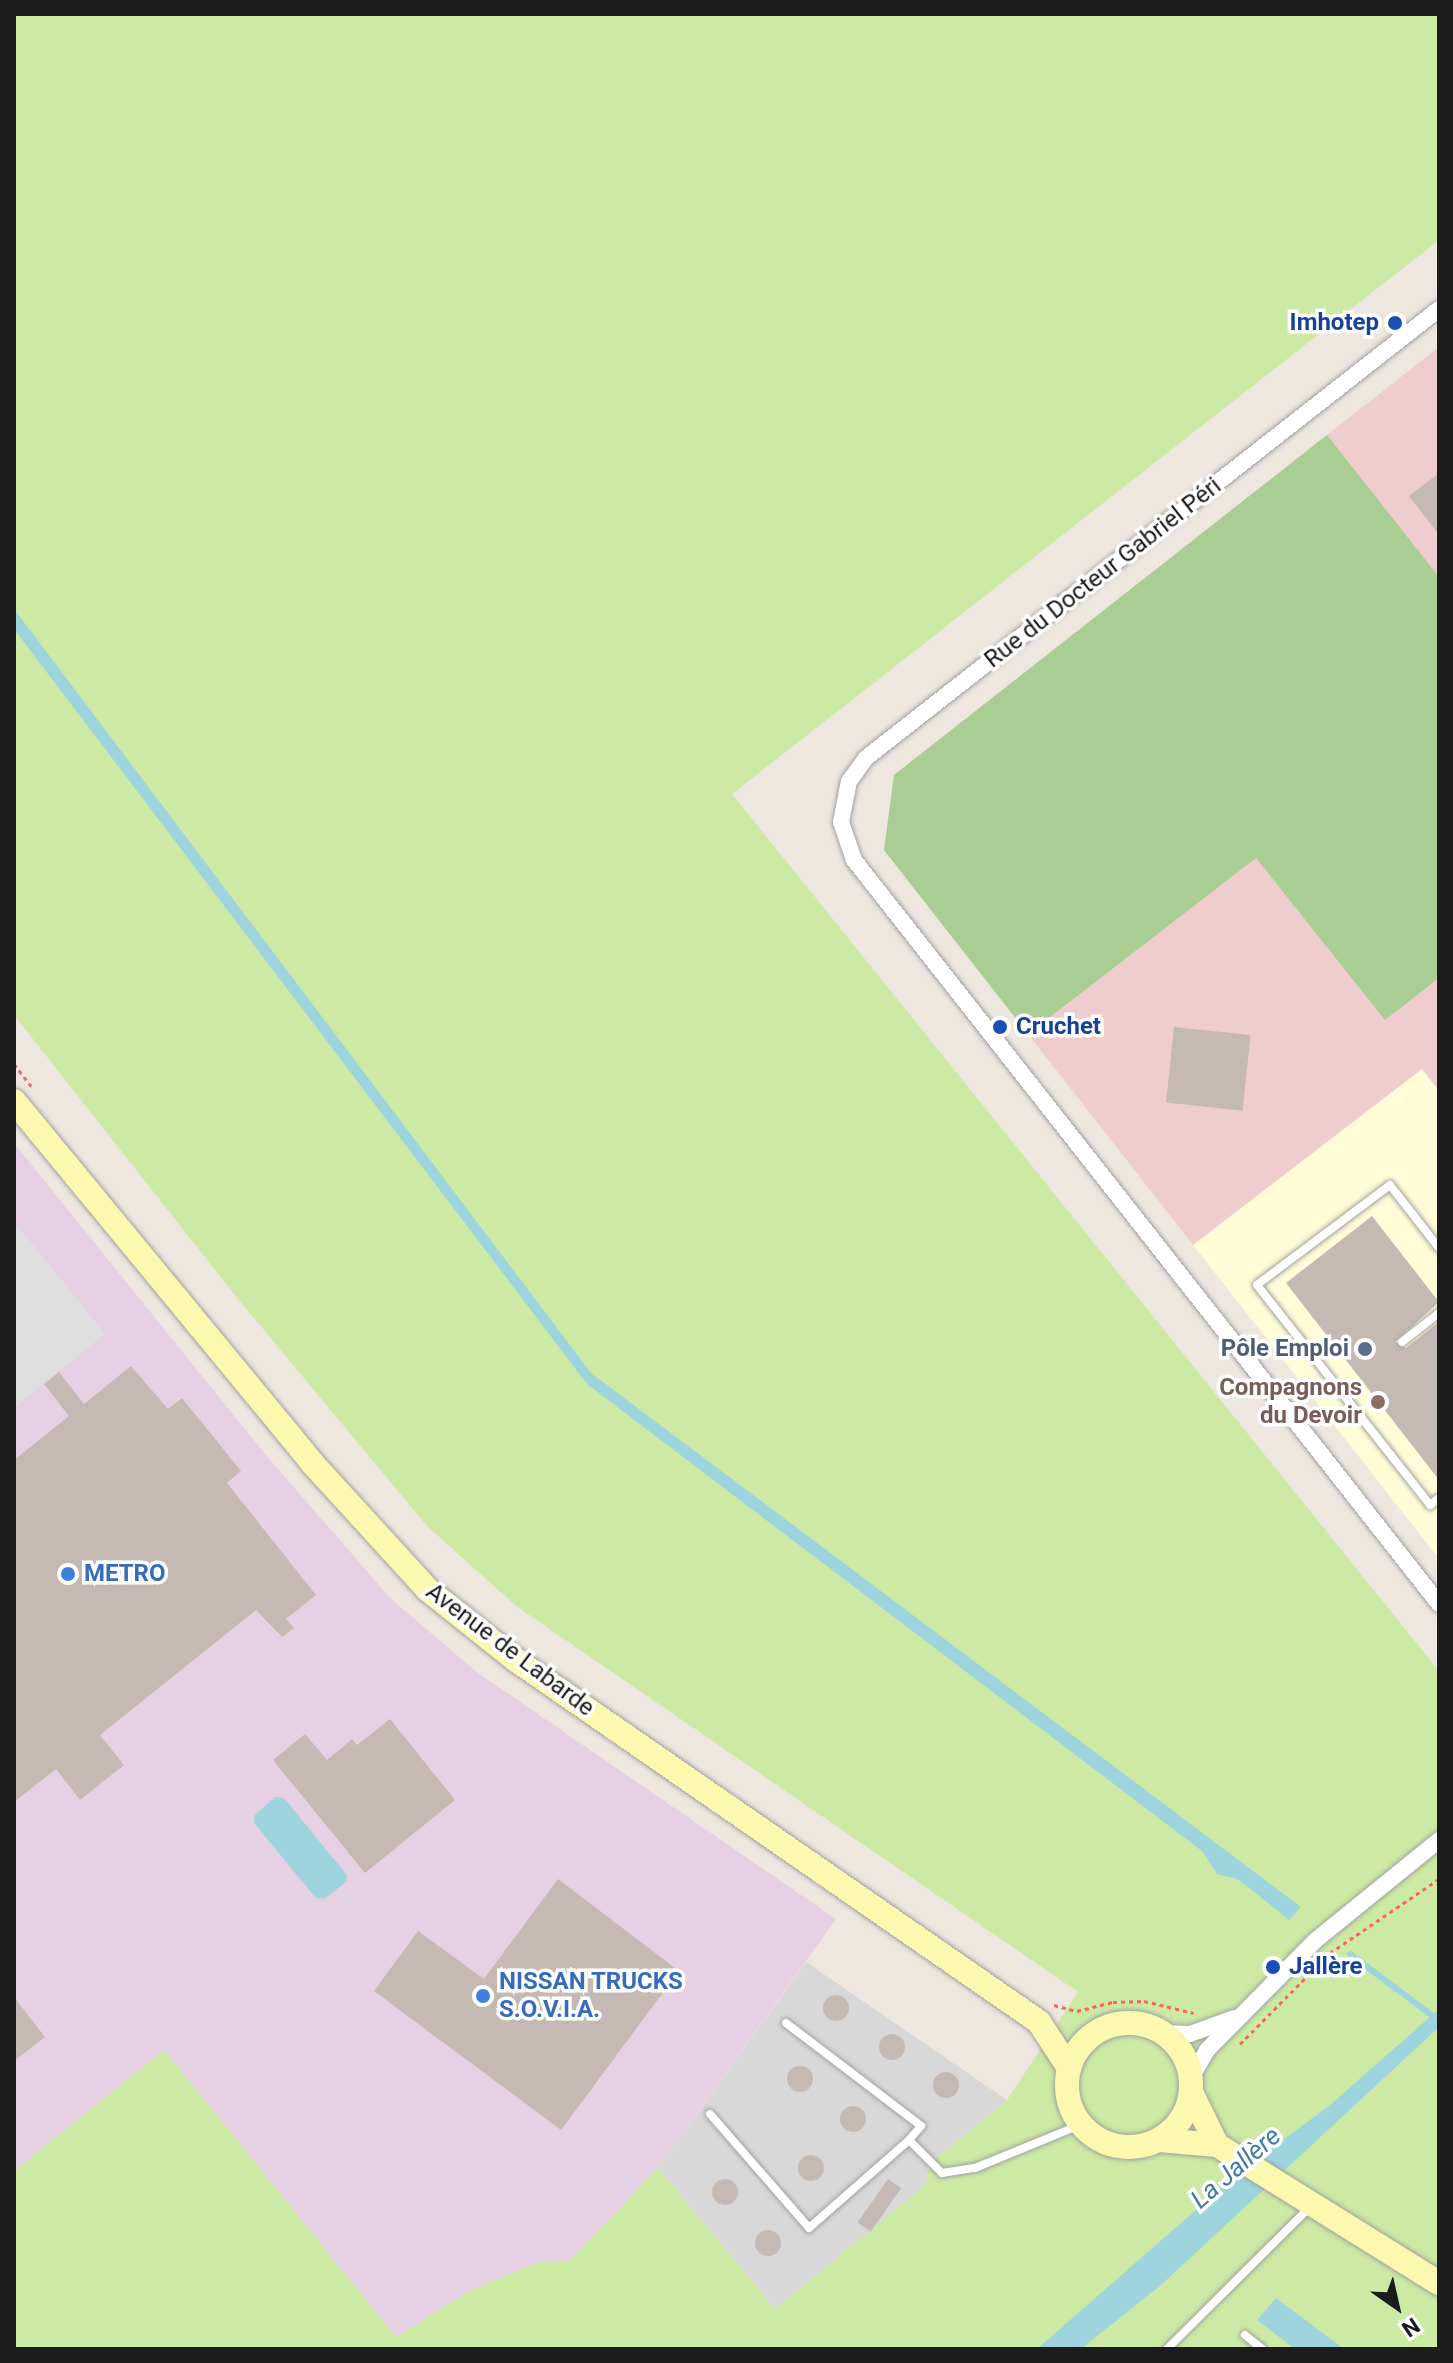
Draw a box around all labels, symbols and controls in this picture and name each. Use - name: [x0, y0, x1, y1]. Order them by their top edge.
- place label: Imhotep: [1290, 309, 1379, 337]
- marker: Imhotep: [1386, 314, 1404, 332]
- street label: Rue du Docteur Gabriel Péri: [979, 472, 1227, 674]
- place label: Cruchet: [1016, 1013, 1101, 1041]
- marker: Cruchet: [991, 1018, 1009, 1036]
- place label: Pôle Emploi: [1221, 1335, 1349, 1363]
- marker: Pôle Emploi: [1356, 1340, 1374, 1358]
- place label: Compagnons du Devoir: [1219, 1374, 1362, 1430]
- marker: Compagnons du Devoir: [1369, 1393, 1387, 1411]
- place label: METRO: [84, 1560, 166, 1588]
- marker: METRO: [59, 1565, 77, 1583]
- street label: Avenue de Labarde: [420, 1577, 600, 1723]
- place label: Jallère: [1289, 1953, 1362, 1981]
- marker: Jallère: [1264, 1958, 1282, 1976]
- place label: NISSAN TRUCKS S.O.V.I.A.: [499, 1968, 683, 2024]
- marker: NISSAN TRUCKS S.O.V.I.A.: [474, 1987, 492, 2005]
- water label: La Jallère: [1185, 2121, 1287, 2215]
- north arrow: [1357, 2267, 1437, 2347]
- text: N: [1397, 2313, 1424, 2342]

